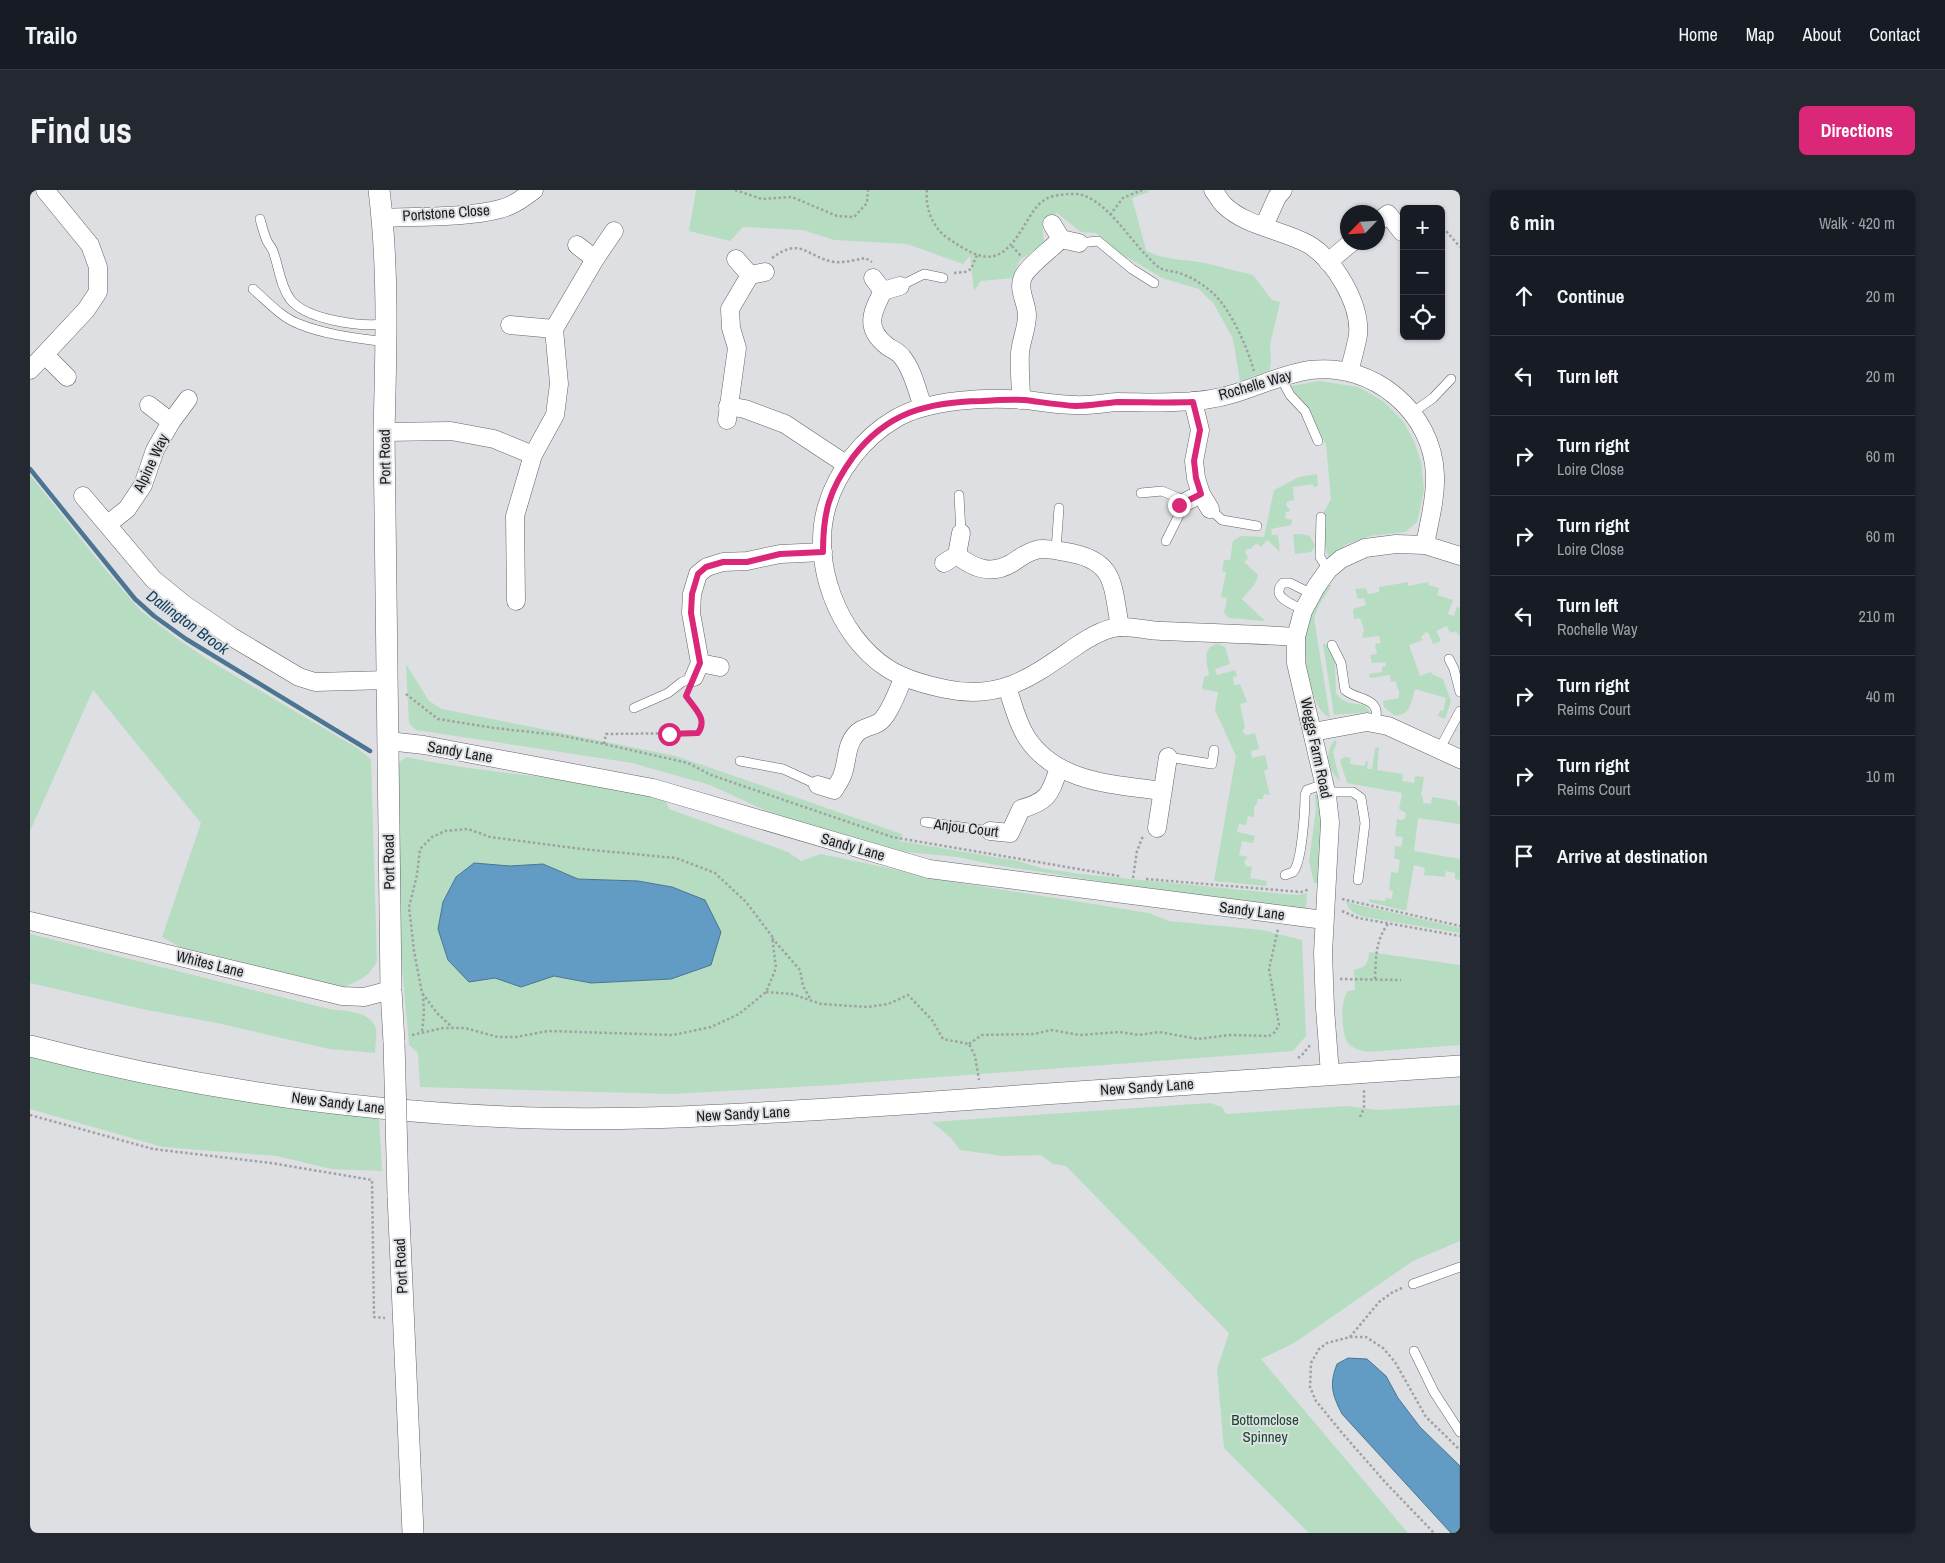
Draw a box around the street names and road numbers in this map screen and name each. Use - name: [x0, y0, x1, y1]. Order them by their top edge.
- street label: Portstone Close: [402, 199, 491, 226]
- street label: Rochelle Way: [1216, 364, 1295, 405]
- street label: Alpine Way: [127, 429, 174, 496]
- street label: Port Road: [374, 429, 395, 485]
- street label: Weggs Farm Road: [1296, 696, 1337, 800]
- street label: Sandy Lane: [426, 735, 494, 768]
- street label: Anjou Court: [932, 813, 1000, 842]
- street label: Sandy Lane: [819, 827, 888, 866]
- street label: Port Road: [378, 834, 399, 890]
- street label: Sandy Lane: [1218, 896, 1286, 925]
- street label: Whites Lane: [174, 945, 246, 982]
- street label: New Sandy Lane: [1100, 1073, 1195, 1100]
- street label: New Sandy Lane: [290, 1086, 386, 1119]
- street label: New Sandy Lane: [696, 1101, 790, 1126]
- street label: Port Road: [389, 1238, 412, 1294]

